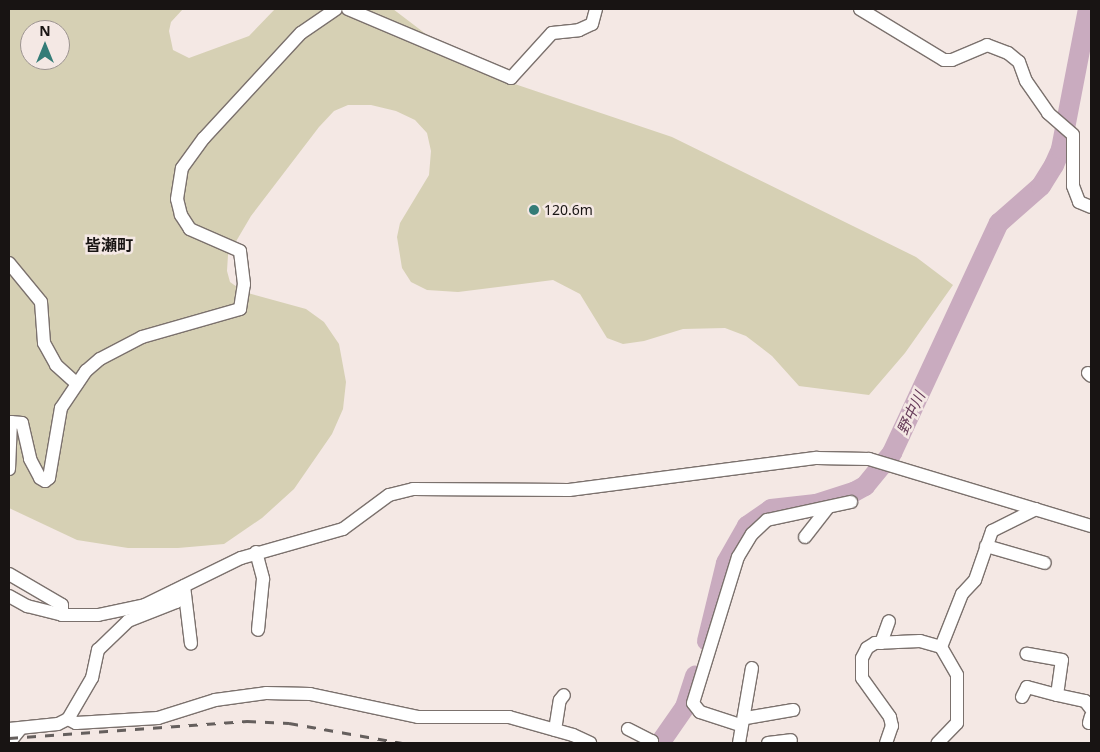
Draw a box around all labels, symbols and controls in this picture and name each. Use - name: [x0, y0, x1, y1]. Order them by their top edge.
- north arrow: [20, 20, 70, 70]
- text: N: [39, 21, 51, 40]
- place label: 120.6m: [544, 202, 593, 218]
- marker: 120.6m: [528, 204, 540, 216]
- district label: 皆瀬町: [85, 235, 133, 255]
- water label: 野中川: [893, 389, 929, 437]

